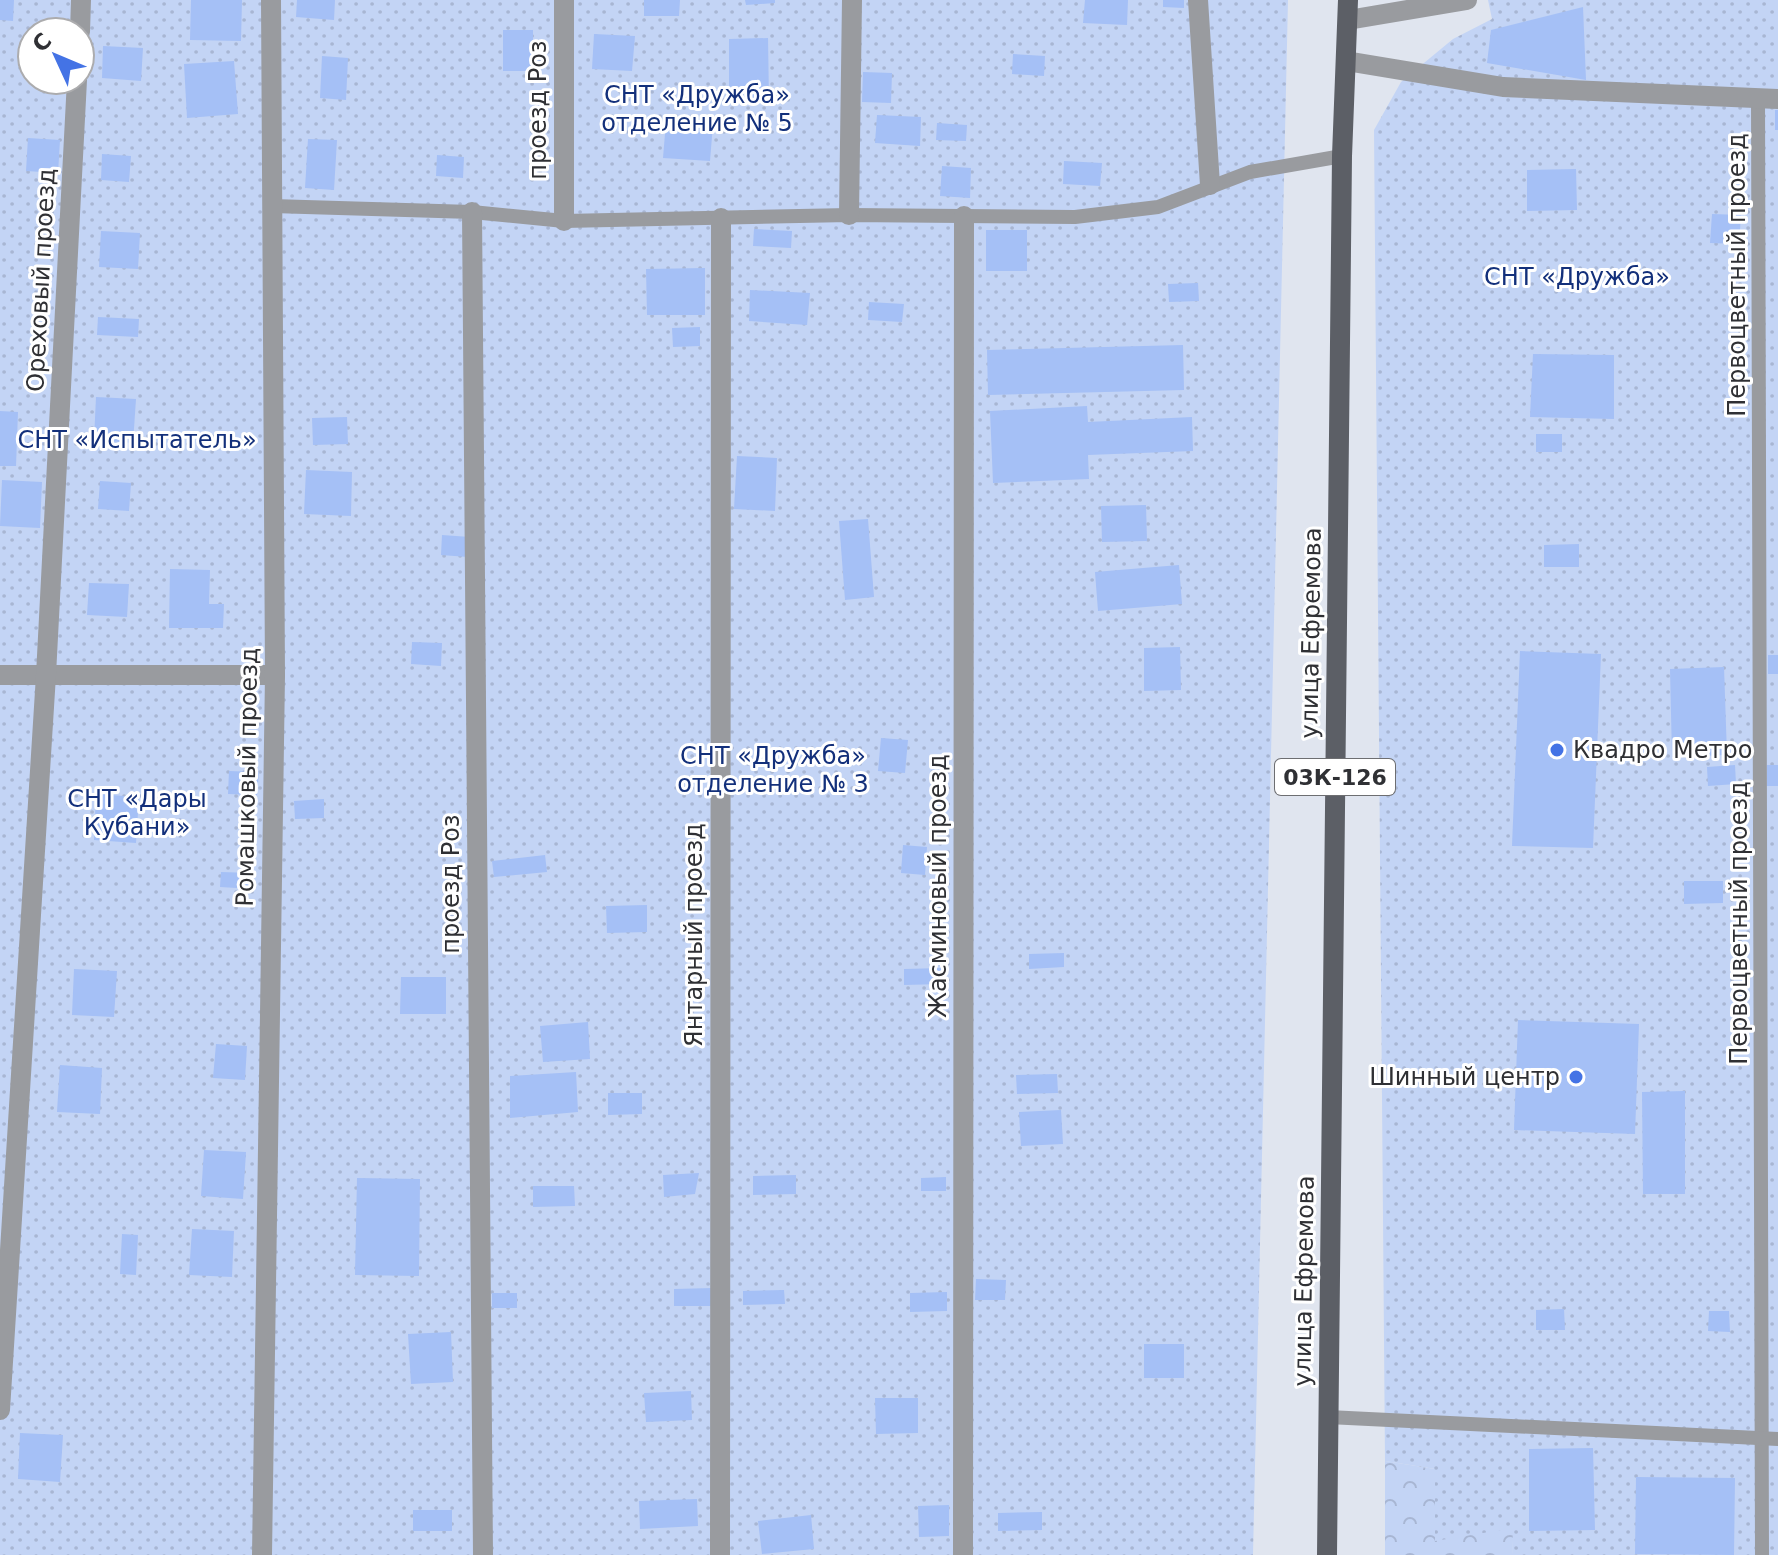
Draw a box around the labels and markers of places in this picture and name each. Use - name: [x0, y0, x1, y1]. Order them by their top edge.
- place label: Квадро Метро: [1573, 736, 1752, 764]
- marker: Квадро Метро: [1548, 741, 1566, 759]
- place label: Шинный центр: [1369, 1063, 1560, 1091]
- marker: Шинный центр: [1567, 1068, 1585, 1086]

